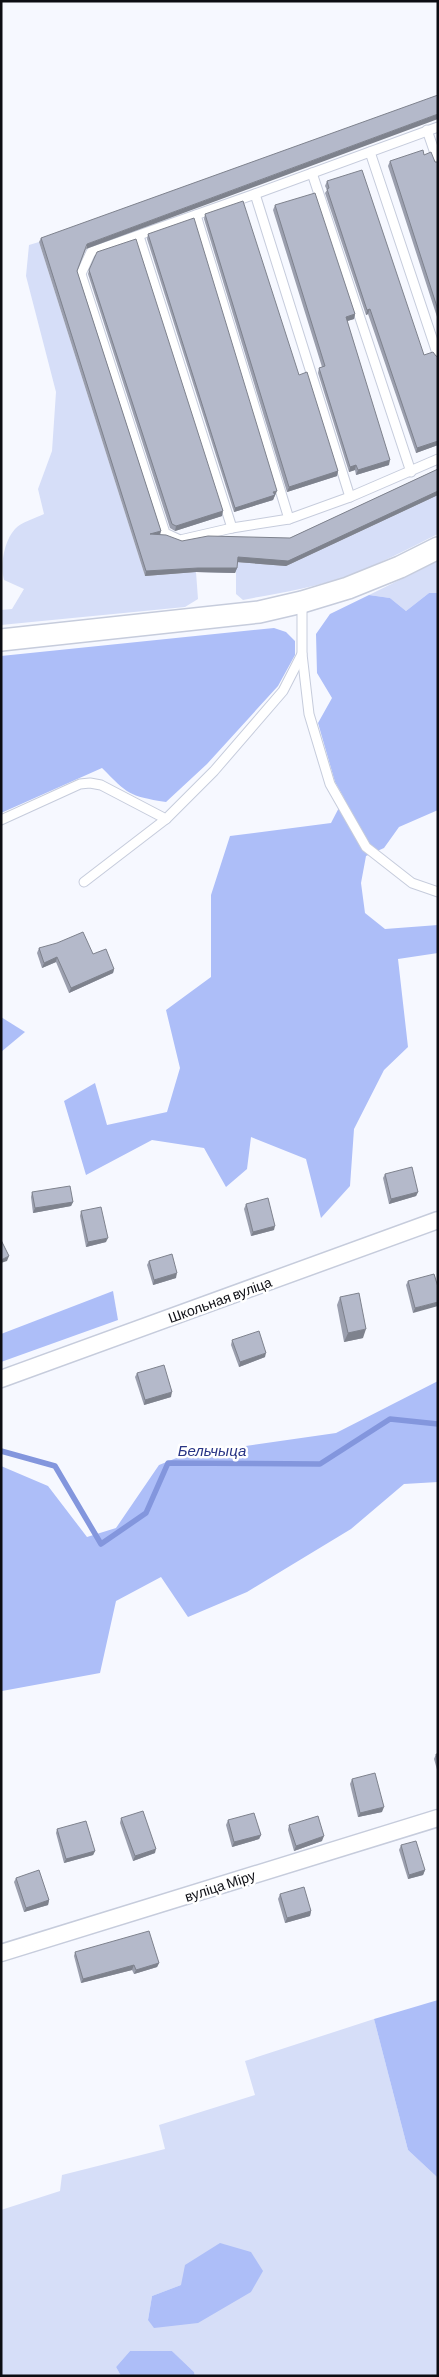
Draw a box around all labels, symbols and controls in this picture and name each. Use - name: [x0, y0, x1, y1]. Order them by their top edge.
- street label: Школьная вуліца: [166, 1273, 274, 1326]
- water label: Бельчыца: [178, 1441, 246, 1459]
- street label: вуліца Міру: [182, 1866, 257, 1905]

